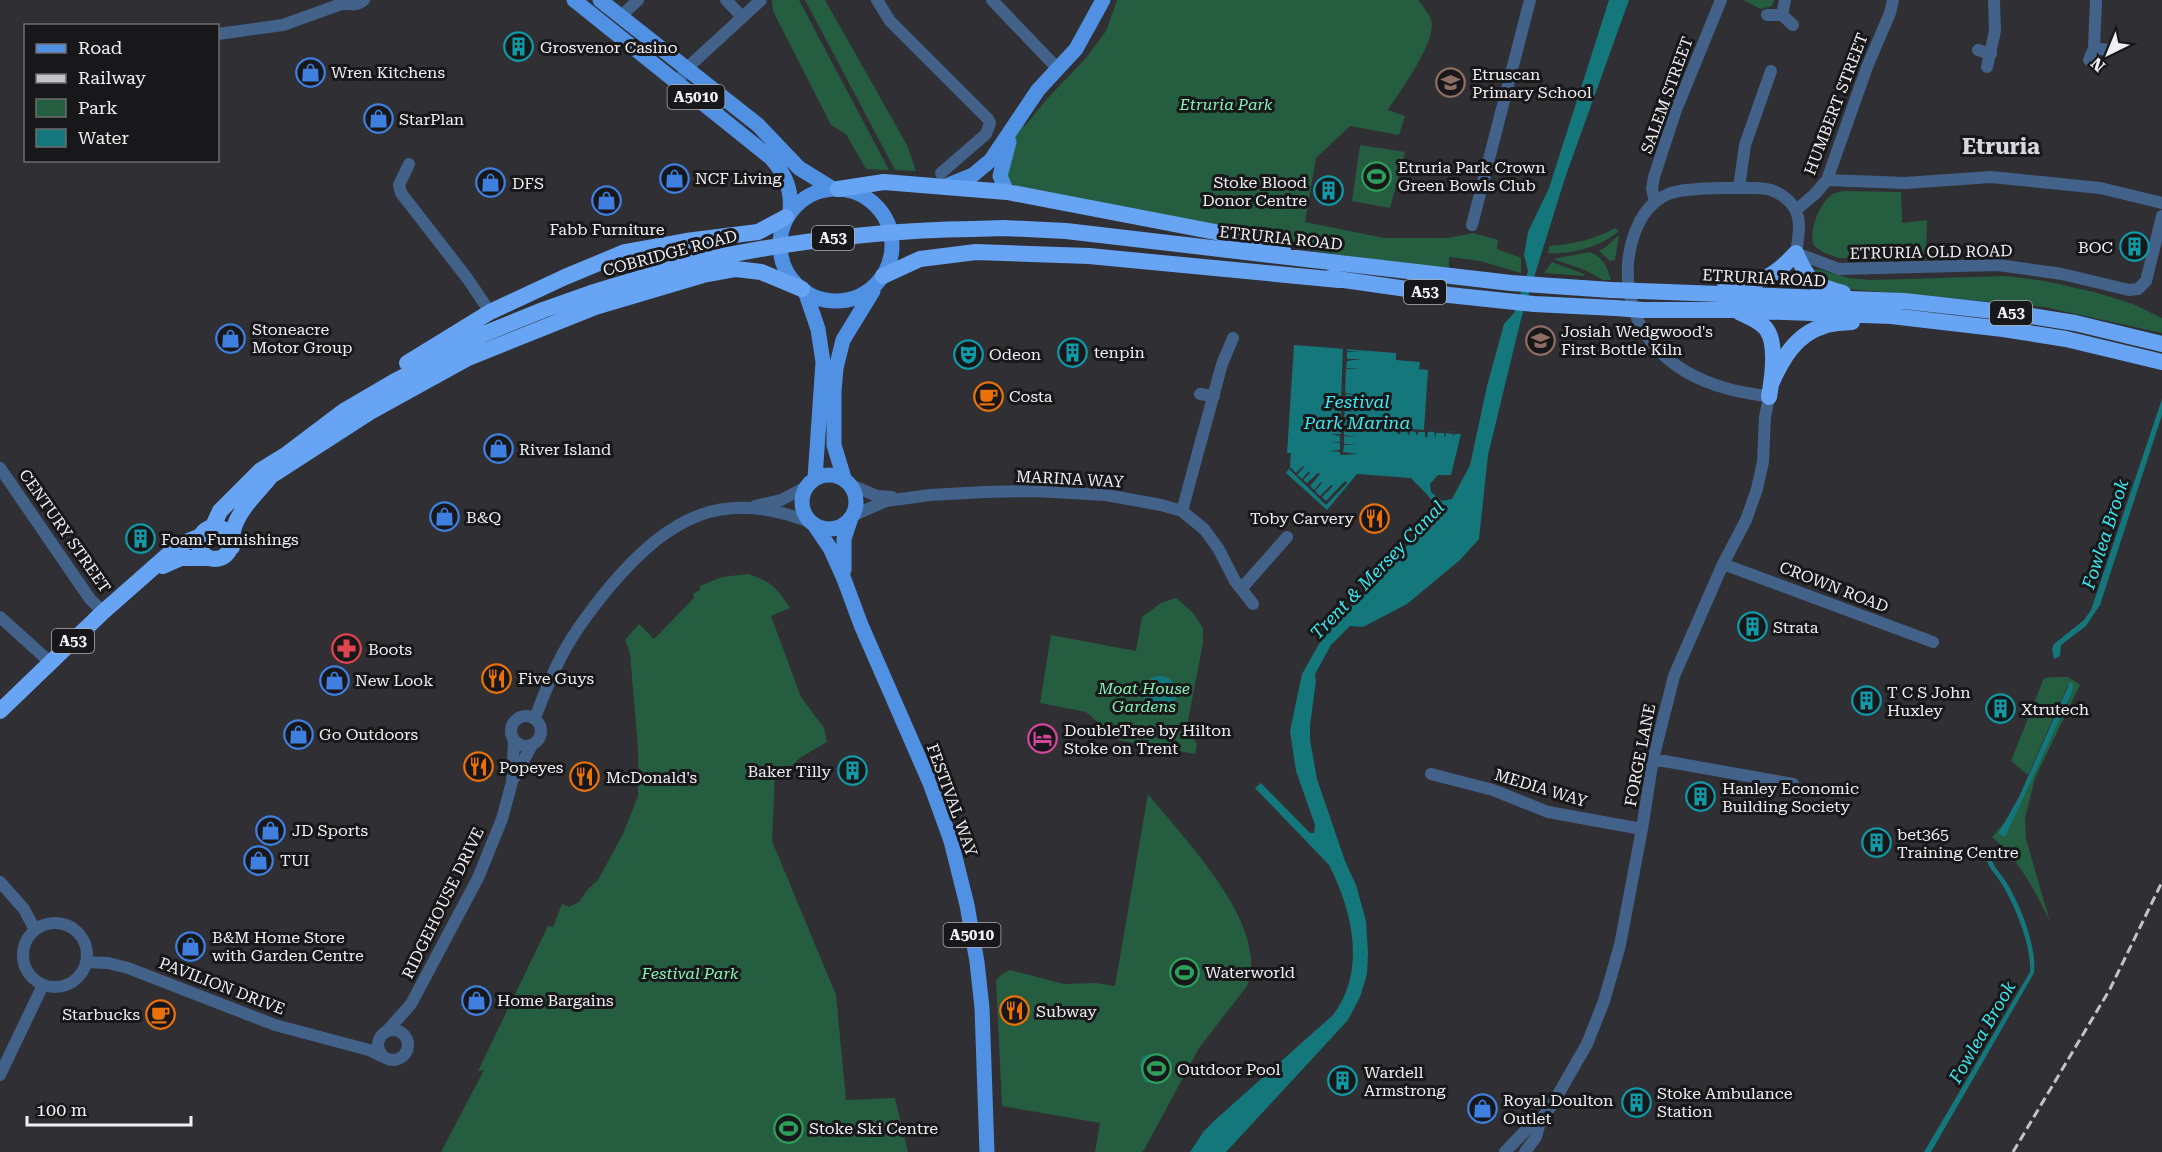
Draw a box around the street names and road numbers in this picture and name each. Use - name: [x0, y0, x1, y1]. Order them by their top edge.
- street label: HUMBERT STREET: [1800, 30, 1872, 178]
- street label: SALEM STREET: [1637, 34, 1697, 156]
- road number: A5010: [668, 85, 724, 109]
- street label: ETRURIA ROAD: [1218, 222, 1344, 254]
- street label: COBRIDGE ROAD: [601, 226, 739, 280]
- road number: A53: [812, 226, 854, 250]
- street label: ETRURIA OLD ROAD: [1849, 241, 2013, 263]
- street label: ETRURIA ROAD: [1702, 265, 1826, 291]
- road number: A53: [1404, 280, 1446, 304]
- road number: A53: [1990, 301, 2032, 325]
- street label: CENTURY STREET: [15, 466, 115, 597]
- street label: MARINA WAY: [1015, 467, 1125, 491]
- street label: CROWN ROAD: [1777, 558, 1891, 616]
- road number: A53: [52, 629, 94, 653]
- street label: FORGE LANE: [1621, 702, 1659, 808]
- street label: FESTIVAL WAY: [923, 741, 981, 859]
- street label: MEDIA WAY: [1492, 765, 1590, 811]
- street label: RIDGEHOUSE DRIVE: [398, 824, 488, 982]
- road number: A5010: [944, 923, 1000, 947]
- street label: PAVILION DRIVE: [156, 953, 288, 1019]

